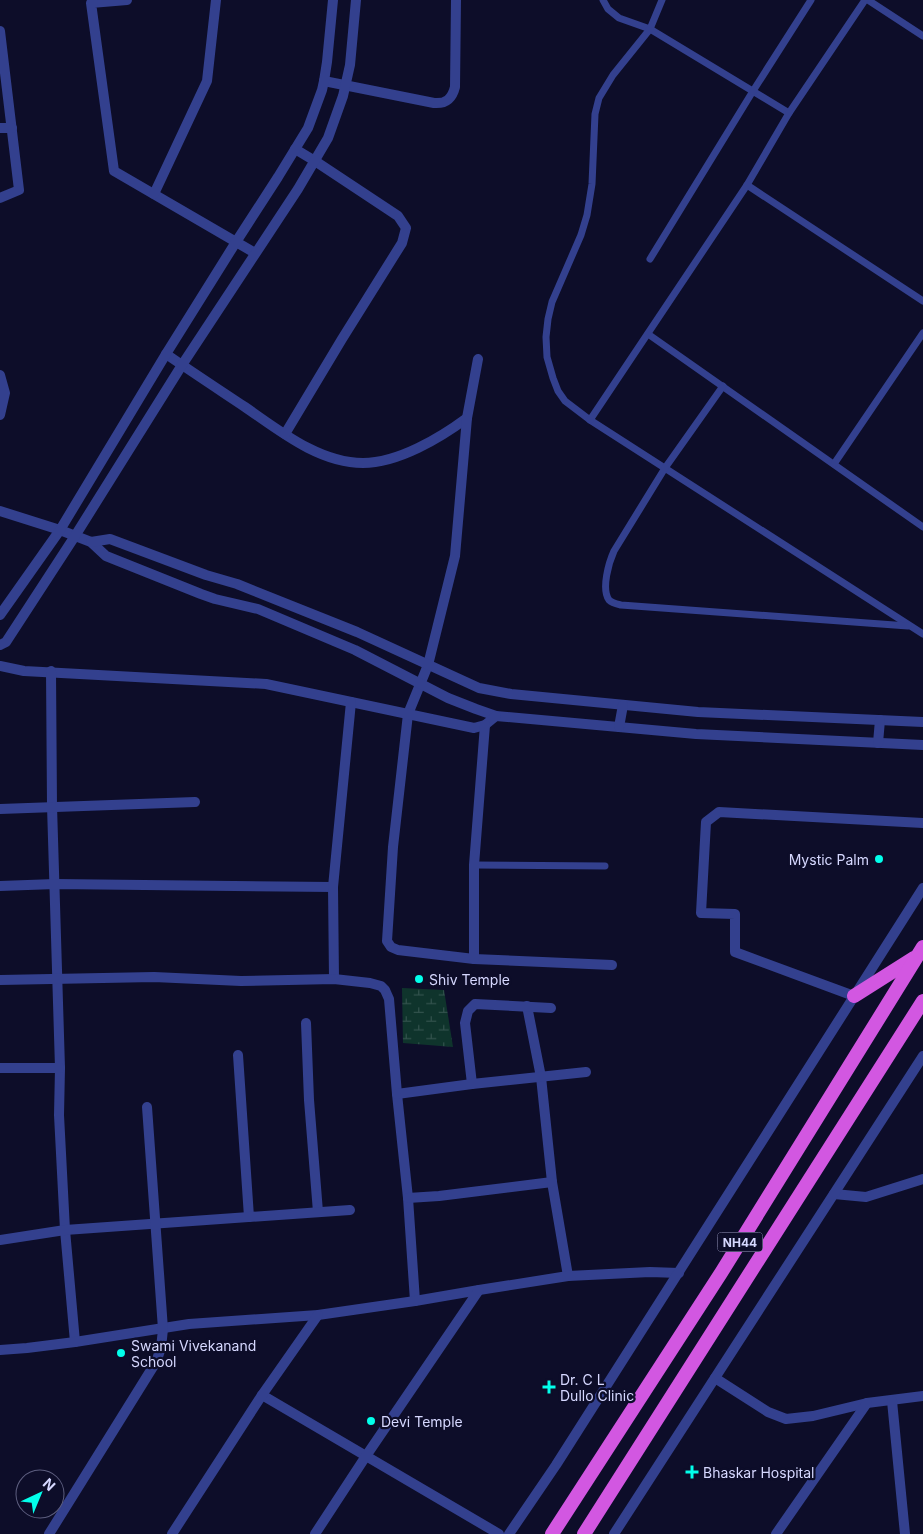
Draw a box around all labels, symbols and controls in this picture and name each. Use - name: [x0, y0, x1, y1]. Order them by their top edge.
- place label: Mystic Palm: [789, 851, 869, 868]
- marker: Mystic Palm: [873, 853, 885, 865]
- place label: Shiv Temple: [429, 971, 510, 988]
- marker: Shiv Temple: [413, 973, 425, 985]
- road number: NH44: [718, 1232, 762, 1252]
- place label: Swami Vivekanand School: [131, 1337, 256, 1370]
- marker: Swami Vivekanand School: [115, 1347, 127, 1359]
- place label: Dr. C L Dullo Clinic: [560, 1371, 634, 1404]
- marker: Dr. C L Dullo Clinic: [542, 1380, 556, 1394]
- place label: Devi Temple: [381, 1413, 463, 1430]
- marker: Devi Temple: [365, 1415, 377, 1427]
- place label: Bhaskar Hospital: [703, 1464, 815, 1481]
- marker: Bhaskar Hospital: [685, 1465, 699, 1479]
- north arrow: [15, 1469, 65, 1519]
- text: N: [40, 1474, 59, 1494]

